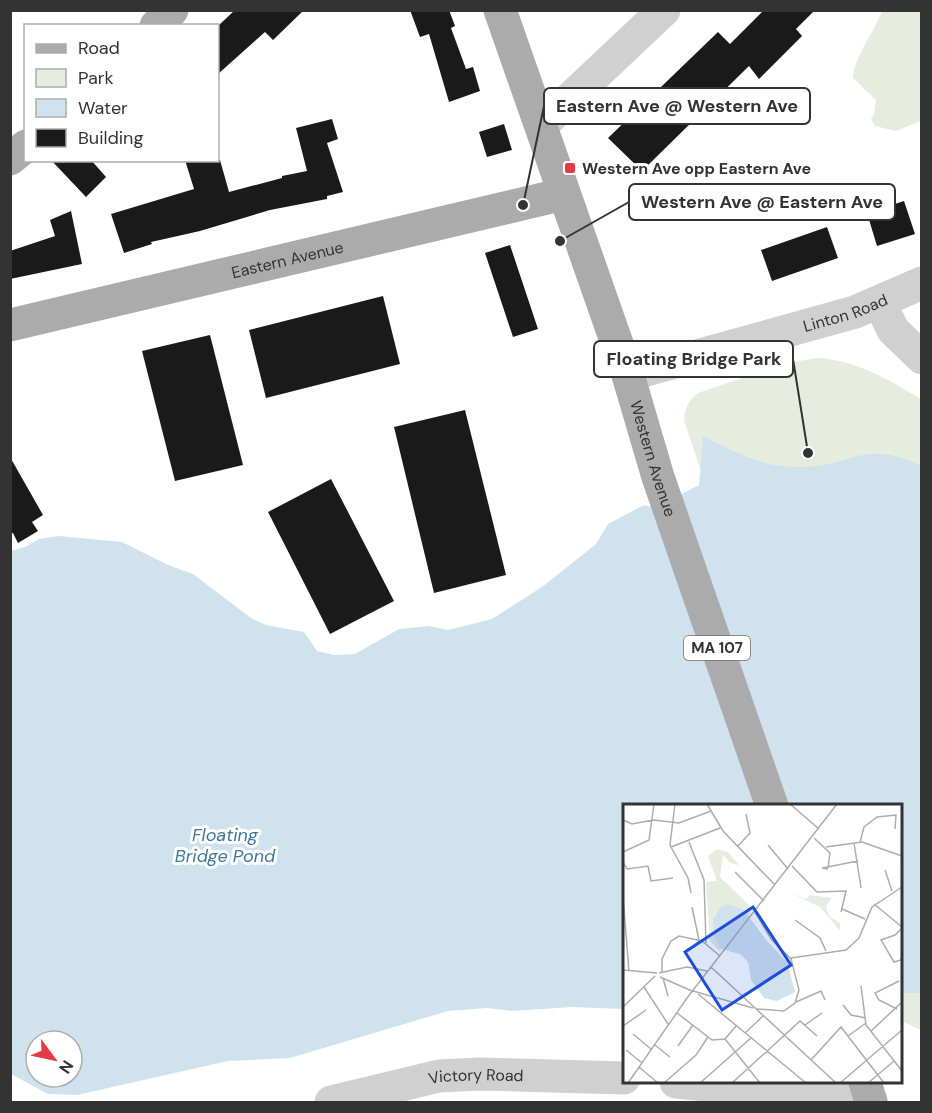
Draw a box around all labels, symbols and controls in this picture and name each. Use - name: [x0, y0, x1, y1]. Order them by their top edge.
- legend: [24, 24, 219, 162]
- text: Road: [78, 36, 120, 60]
- text: Park: [78, 66, 114, 90]
- callout: Eastern Ave @ Western Ave: [544, 88, 810, 124]
- text: Eastern Ave @ Western Ave: [556, 94, 798, 118]
- text: Water: [78, 96, 128, 120]
- text: Building: [78, 126, 143, 150]
- place label: Western Ave opp Eastern Ave: [582, 158, 811, 179]
- marker: Western Ave opp Eastern Ave: [563, 161, 577, 175]
- callout: Western Ave @ Eastern Ave: [629, 184, 895, 220]
- text: Western Ave @ Eastern Ave: [641, 190, 883, 214]
- street label: Eastern Avenue: [229, 237, 346, 283]
- street label: Linton Road: [801, 289, 891, 337]
- callout: Floating Bridge Park: [594, 341, 793, 377]
- text: Floating Bridge Park: [607, 347, 782, 371]
- street label: Western Avenue: [625, 398, 681, 519]
- road number: MA 107: [684, 636, 750, 660]
- inset map: [623, 804, 902, 1083]
- water label: Floating Bridge Pond: [175, 823, 276, 868]
- north arrow: [24, 1029, 84, 1089]
- text: N: [54, 1056, 78, 1078]
- street label: Victory Road: [426, 1064, 524, 1089]

